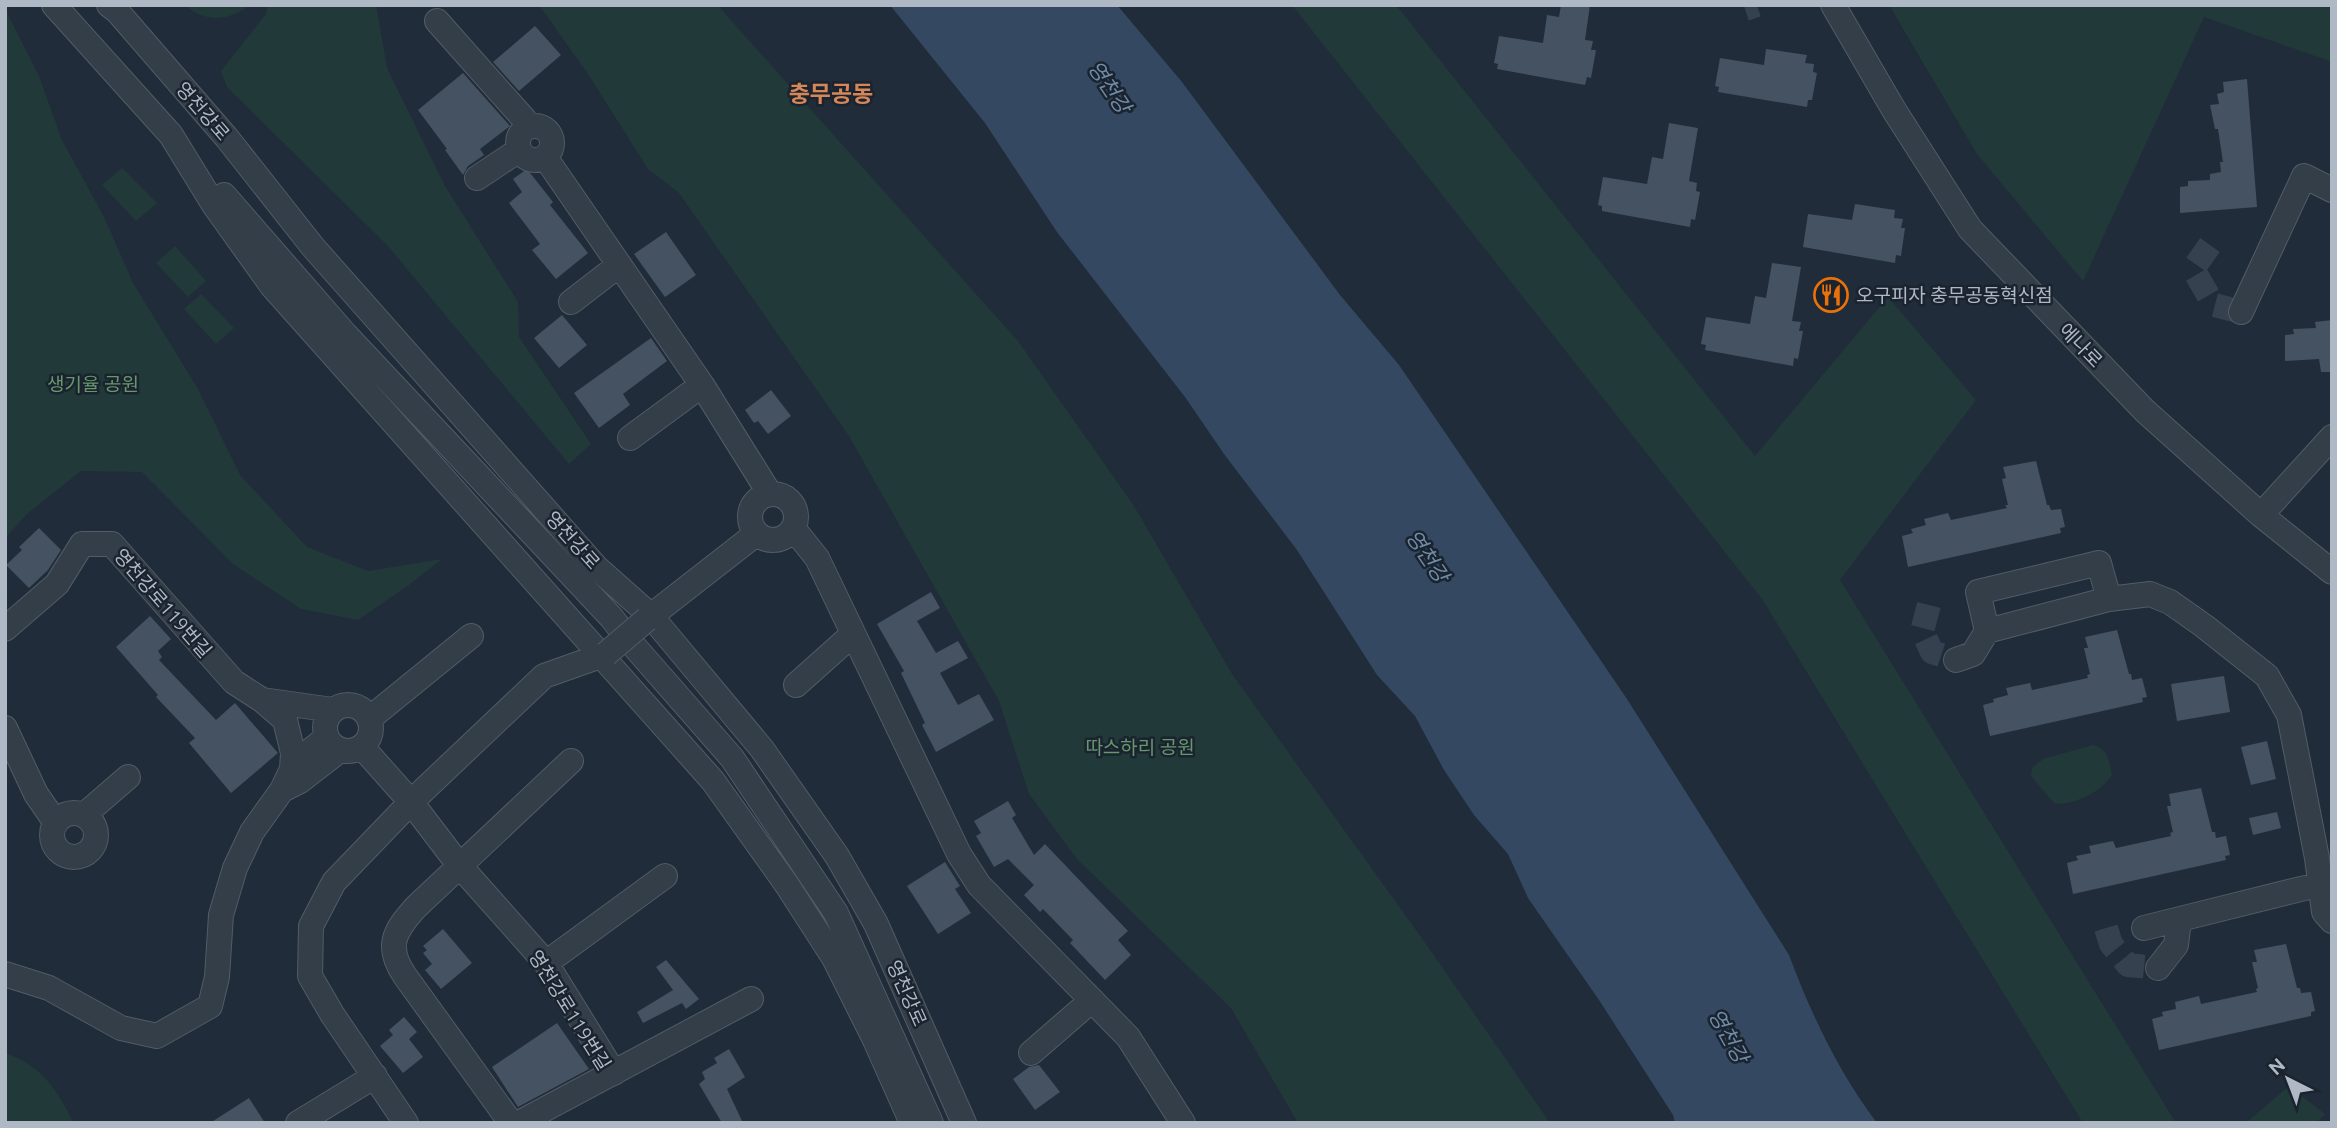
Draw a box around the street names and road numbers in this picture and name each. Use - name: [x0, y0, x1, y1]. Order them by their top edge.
- street label: 영천강로: [172, 77, 234, 145]
- street label: 에나로: [2055, 318, 2107, 372]
- street label: 영천강로: [541, 507, 605, 573]
- street label: 영천강로119번길: [110, 544, 216, 662]
- street label: 영천강로119번길: [524, 946, 616, 1074]
- street label: 영천강로: [883, 957, 931, 1029]

